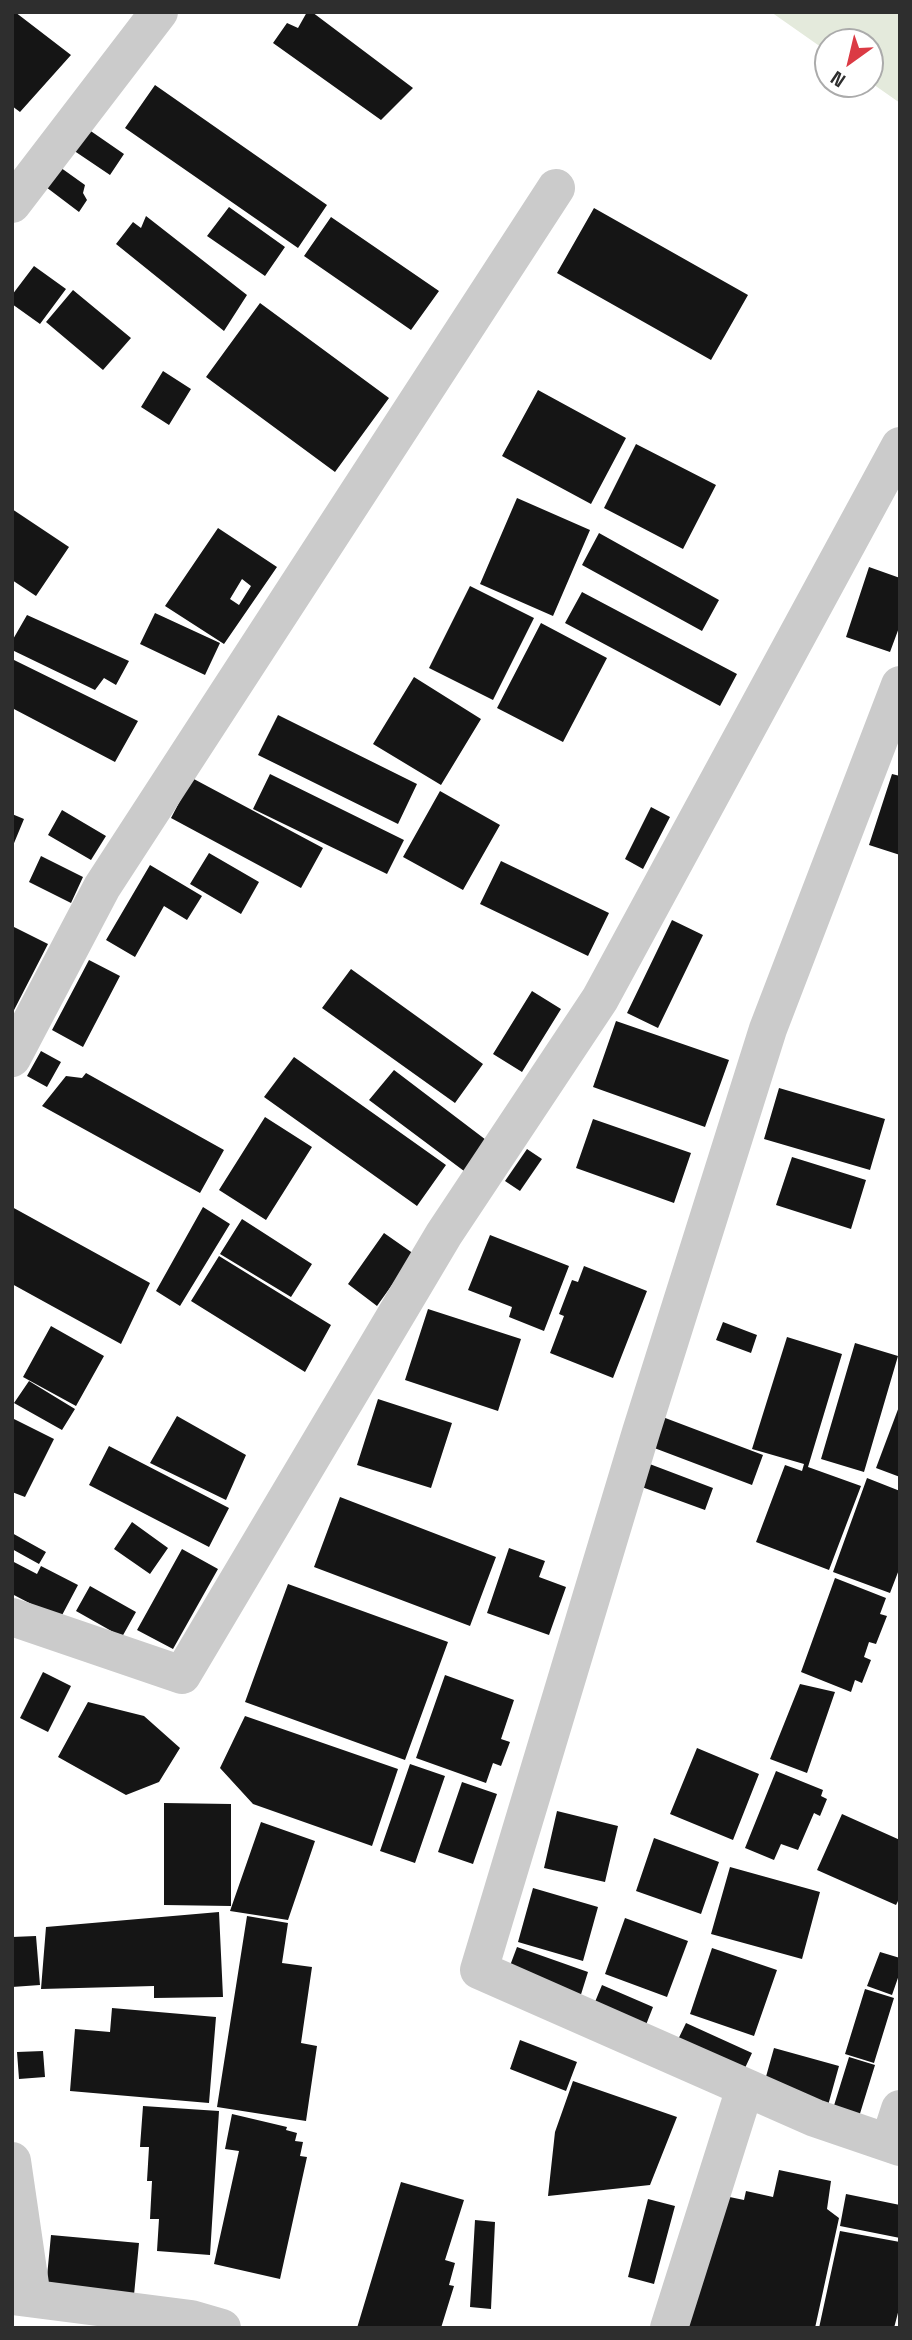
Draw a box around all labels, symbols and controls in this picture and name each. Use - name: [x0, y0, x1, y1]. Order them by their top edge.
- north arrow: [814, 28, 884, 98]
- text: N: [826, 65, 850, 93]

